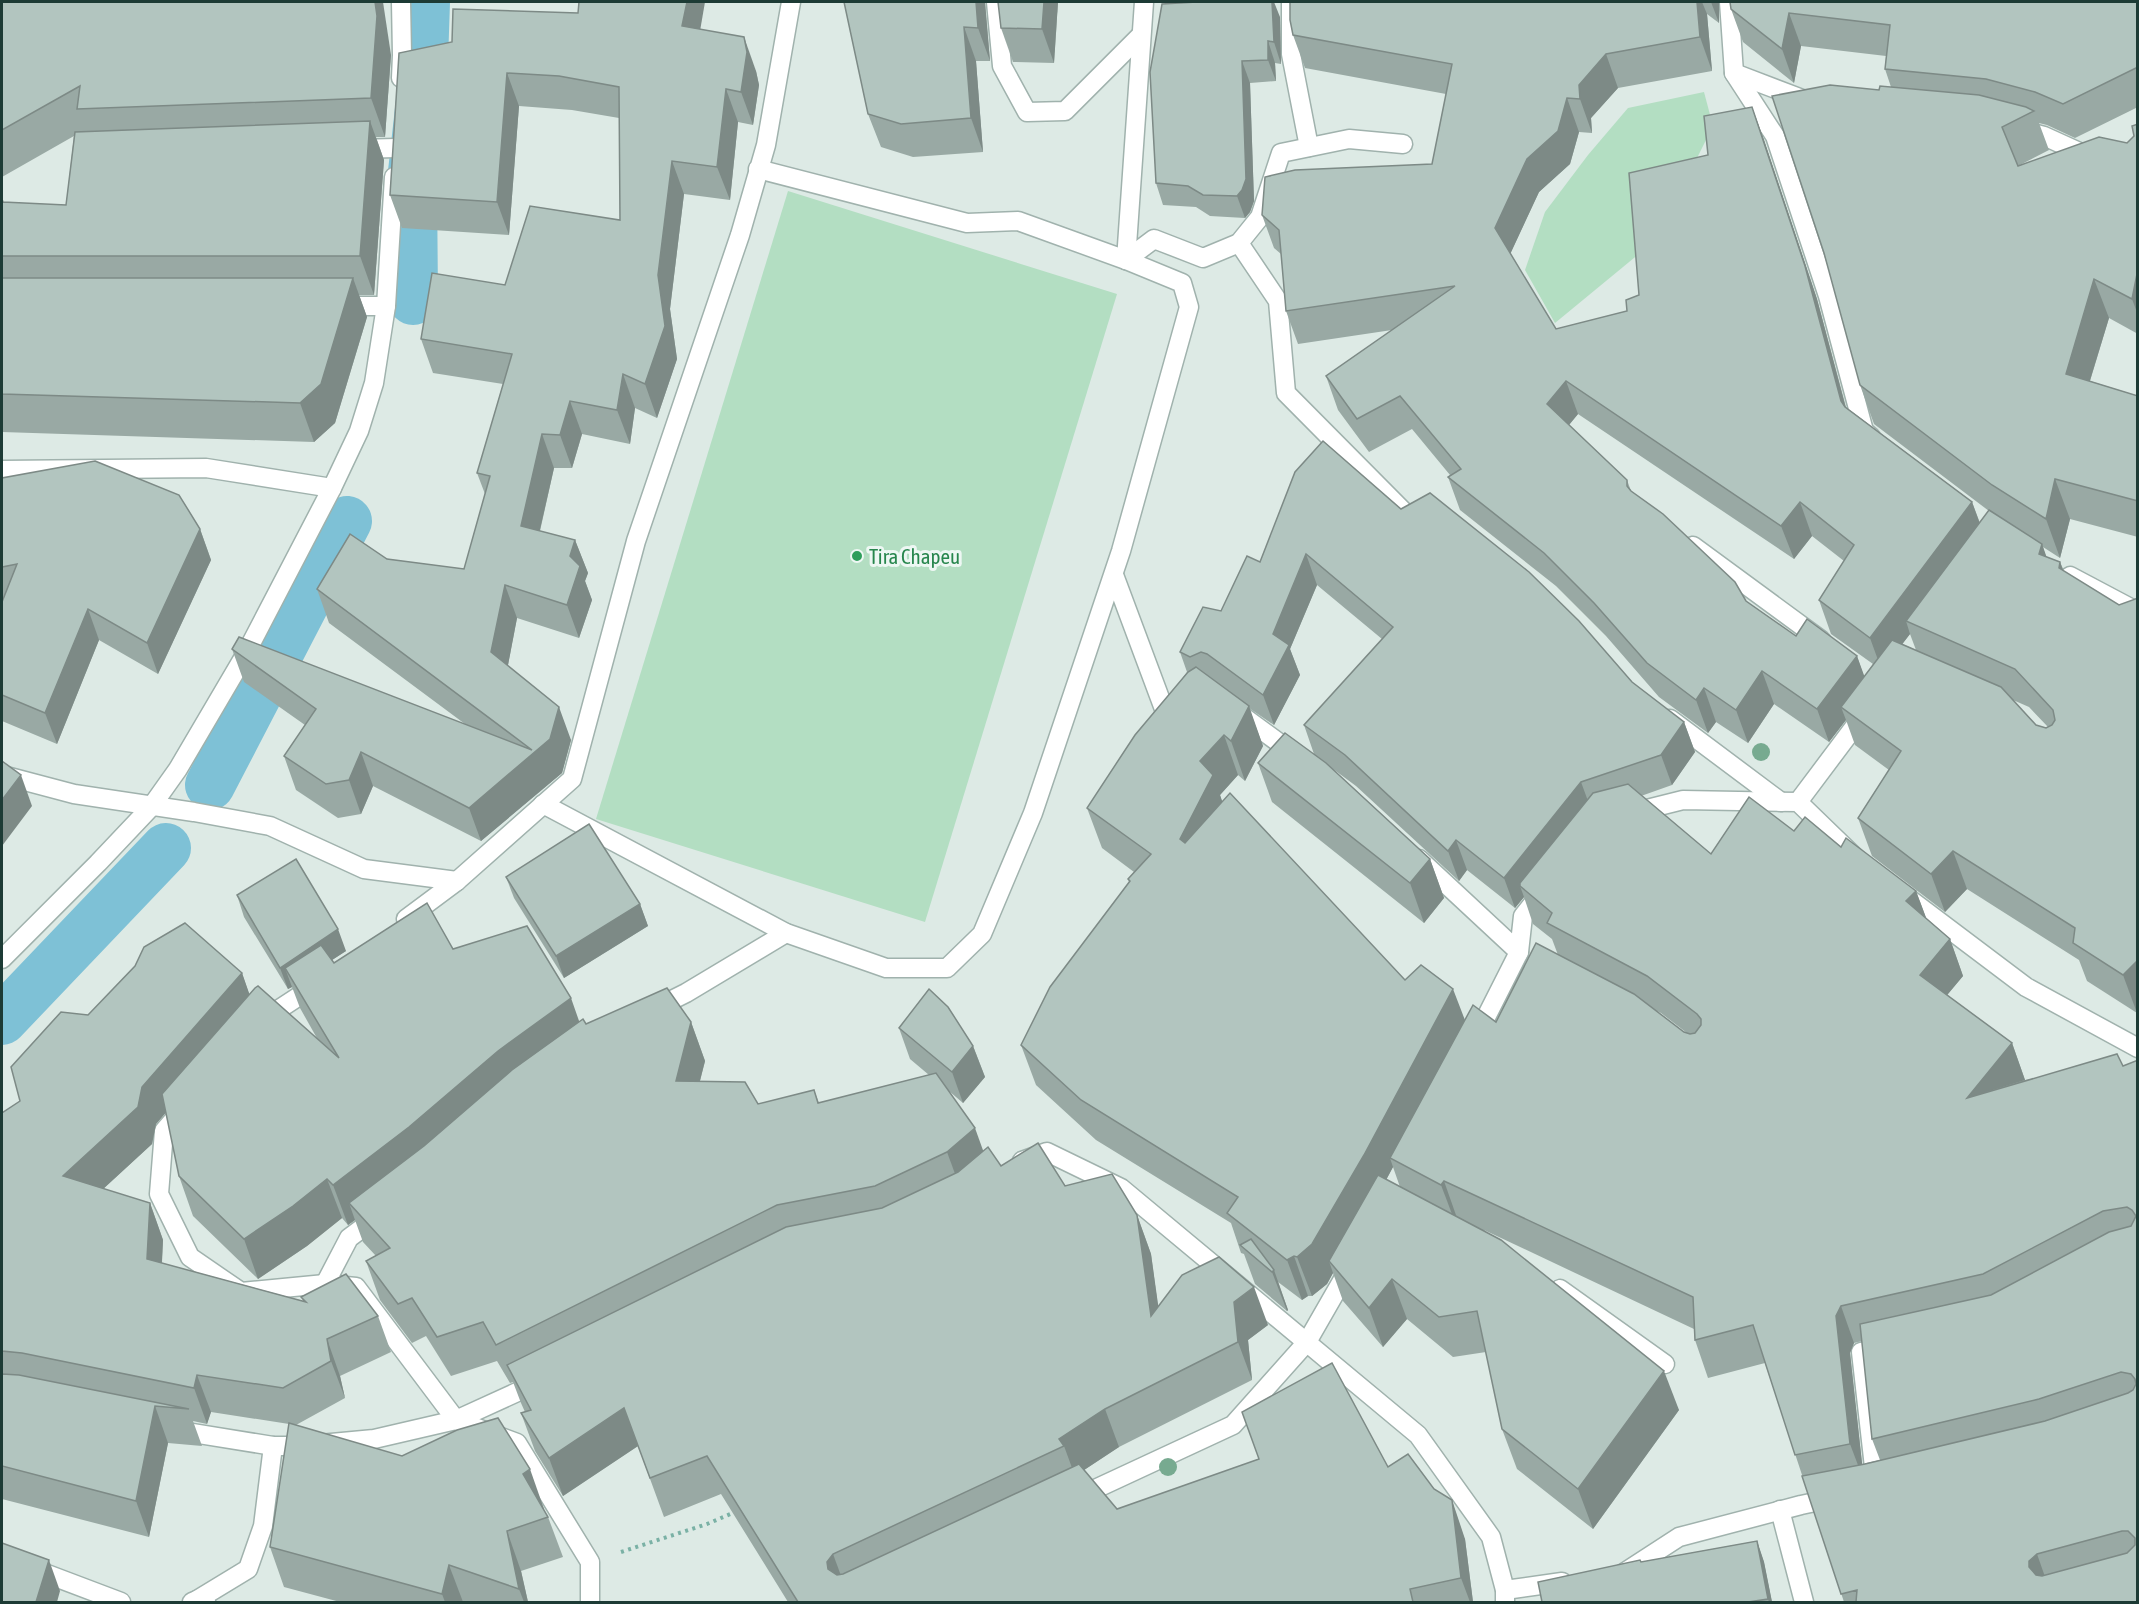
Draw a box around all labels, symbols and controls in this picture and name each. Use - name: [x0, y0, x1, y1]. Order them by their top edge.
- place label: Tira Chapeu: [869, 544, 960, 568]
- marker: Tira Chapeu: [850, 549, 864, 563]

